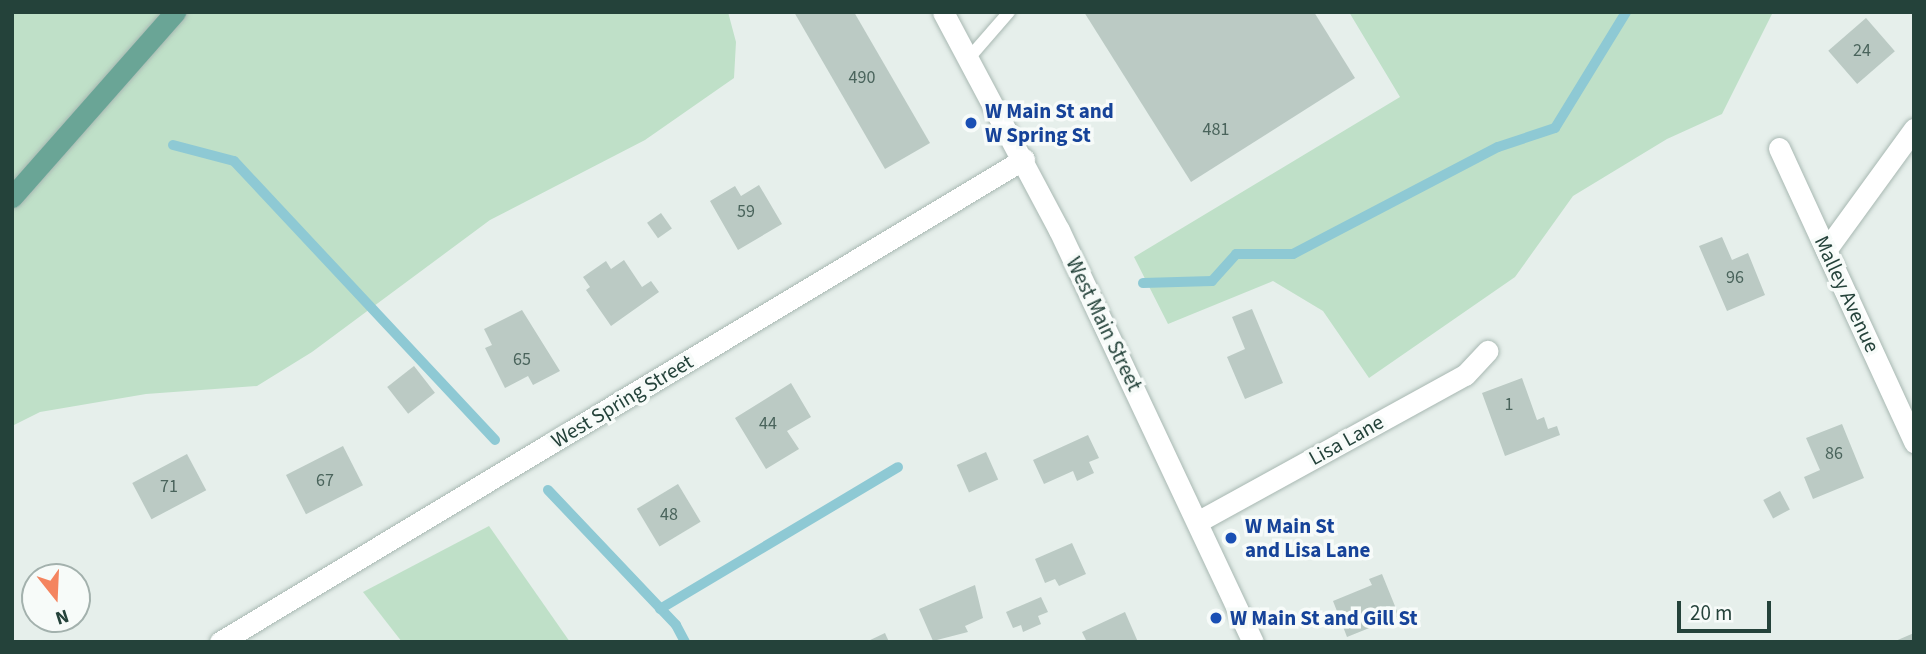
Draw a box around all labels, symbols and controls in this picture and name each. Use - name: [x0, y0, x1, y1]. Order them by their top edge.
- house number: 24: [1853, 40, 1871, 62]
- house number: 490: [849, 67, 875, 89]
- place label: W Main St and W Spring St: [985, 98, 1114, 148]
- marker: W Main St and W Spring St: [963, 115, 979, 131]
- house number: 481: [1203, 119, 1229, 141]
- house number: 59: [737, 201, 755, 223]
- street label: Malley Avenue: [1809, 232, 1885, 356]
- street label: West Main Street: [1061, 253, 1147, 395]
- house number: 96: [1726, 267, 1744, 289]
- house number: 65: [513, 349, 531, 371]
- street label: West Spring Street: [547, 349, 697, 453]
- house number: 1: [1505, 394, 1513, 416]
- street label: Lisa Lane: [1304, 409, 1388, 471]
- house number: 44: [759, 413, 777, 435]
- house number: 86: [1825, 443, 1843, 465]
- house number: 67: [316, 470, 334, 492]
- house number: 71: [160, 476, 178, 498]
- house number: 48: [660, 504, 678, 526]
- place label: W Main St and Lisa Lane: [1245, 513, 1370, 563]
- marker: W Main St and Lisa Lane: [1223, 530, 1239, 546]
- north arrow: [21, 563, 91, 633]
- scale bar: [1681, 588, 1776, 632]
- text: 20 m: [1690, 598, 1732, 628]
- text: N: [52, 602, 72, 631]
- place label: W Main St and Gill St: [1230, 605, 1418, 631]
- marker: W Main St and Gill St: [1208, 610, 1224, 626]

